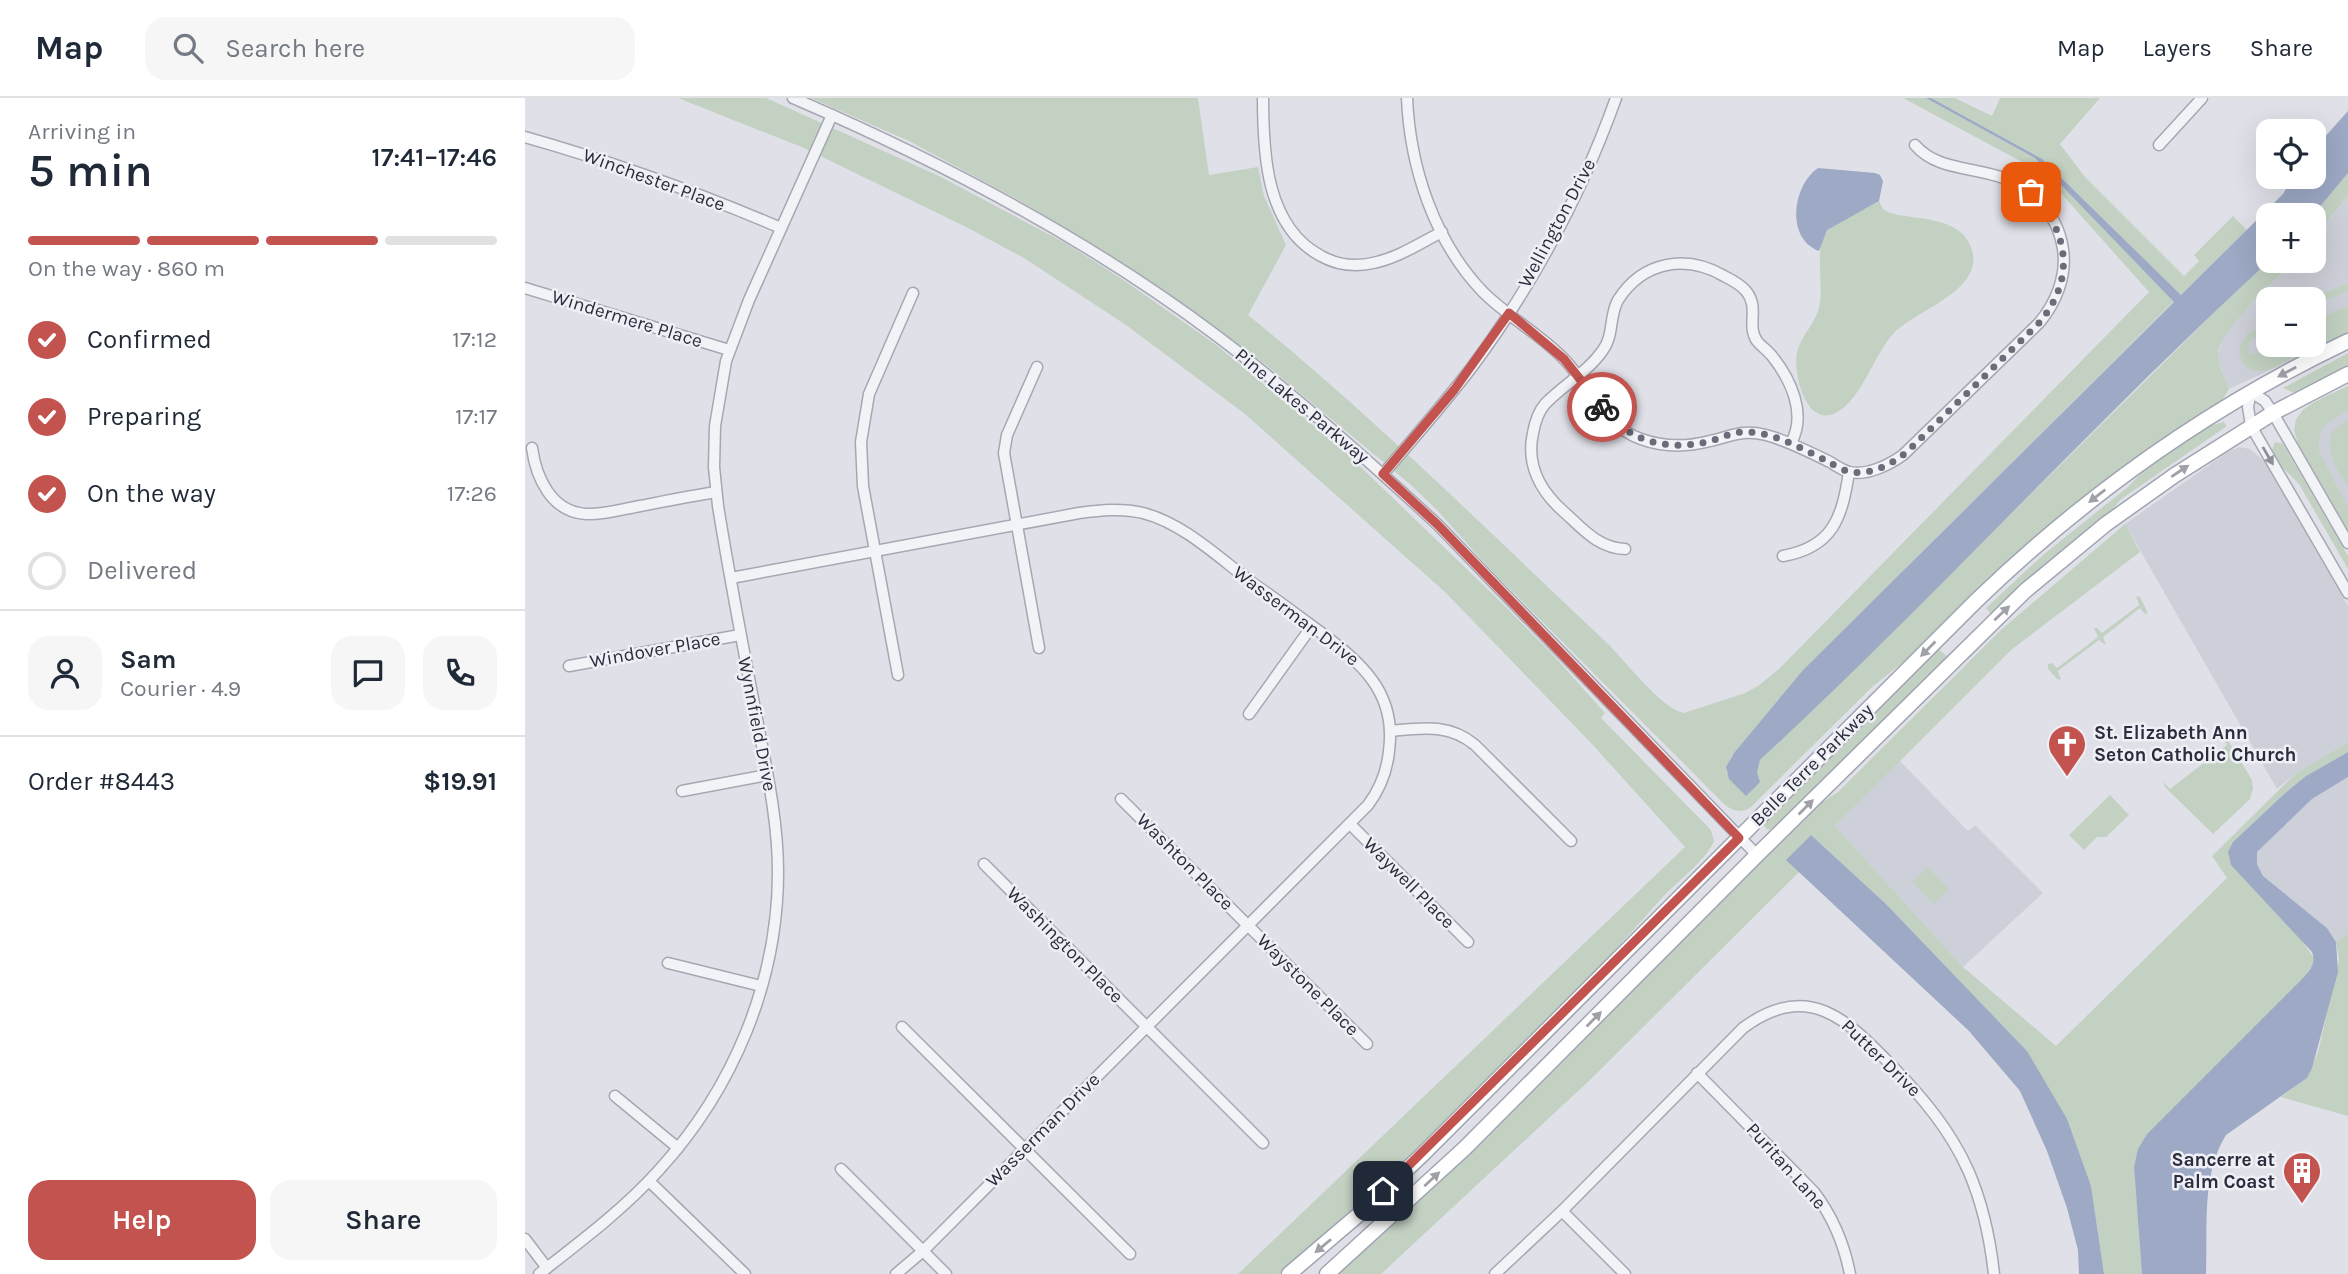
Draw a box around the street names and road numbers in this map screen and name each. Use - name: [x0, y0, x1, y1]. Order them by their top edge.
- street label: Winchester Place: [580, 144, 728, 216]
- street label: Wellington Drive: [1514, 155, 1600, 291]
- street label: Windermere Place: [549, 286, 705, 352]
- street label: Pine Lakes Parkway: [1231, 344, 1373, 468]
- street label: Wasserman Drive: [1229, 561, 1363, 671]
- street label: Windover Place: [588, 628, 722, 672]
- street label: Wynnfield Drive: [733, 655, 781, 793]
- street label: Belle Terre Parkway: [1746, 699, 1878, 831]
- street label: Washton Place: [1132, 809, 1238, 915]
- street label: Waywell Place: [1359, 833, 1459, 933]
- street label: Washington Place: [1002, 882, 1128, 1008]
- street label: Waystone Place: [1253, 930, 1363, 1040]
- street label: Putter Drive: [1837, 1015, 1925, 1101]
- street label: Wasserman Drive: [981, 1068, 1105, 1192]
- street label: Puritan Lane: [1741, 1118, 1831, 1214]

